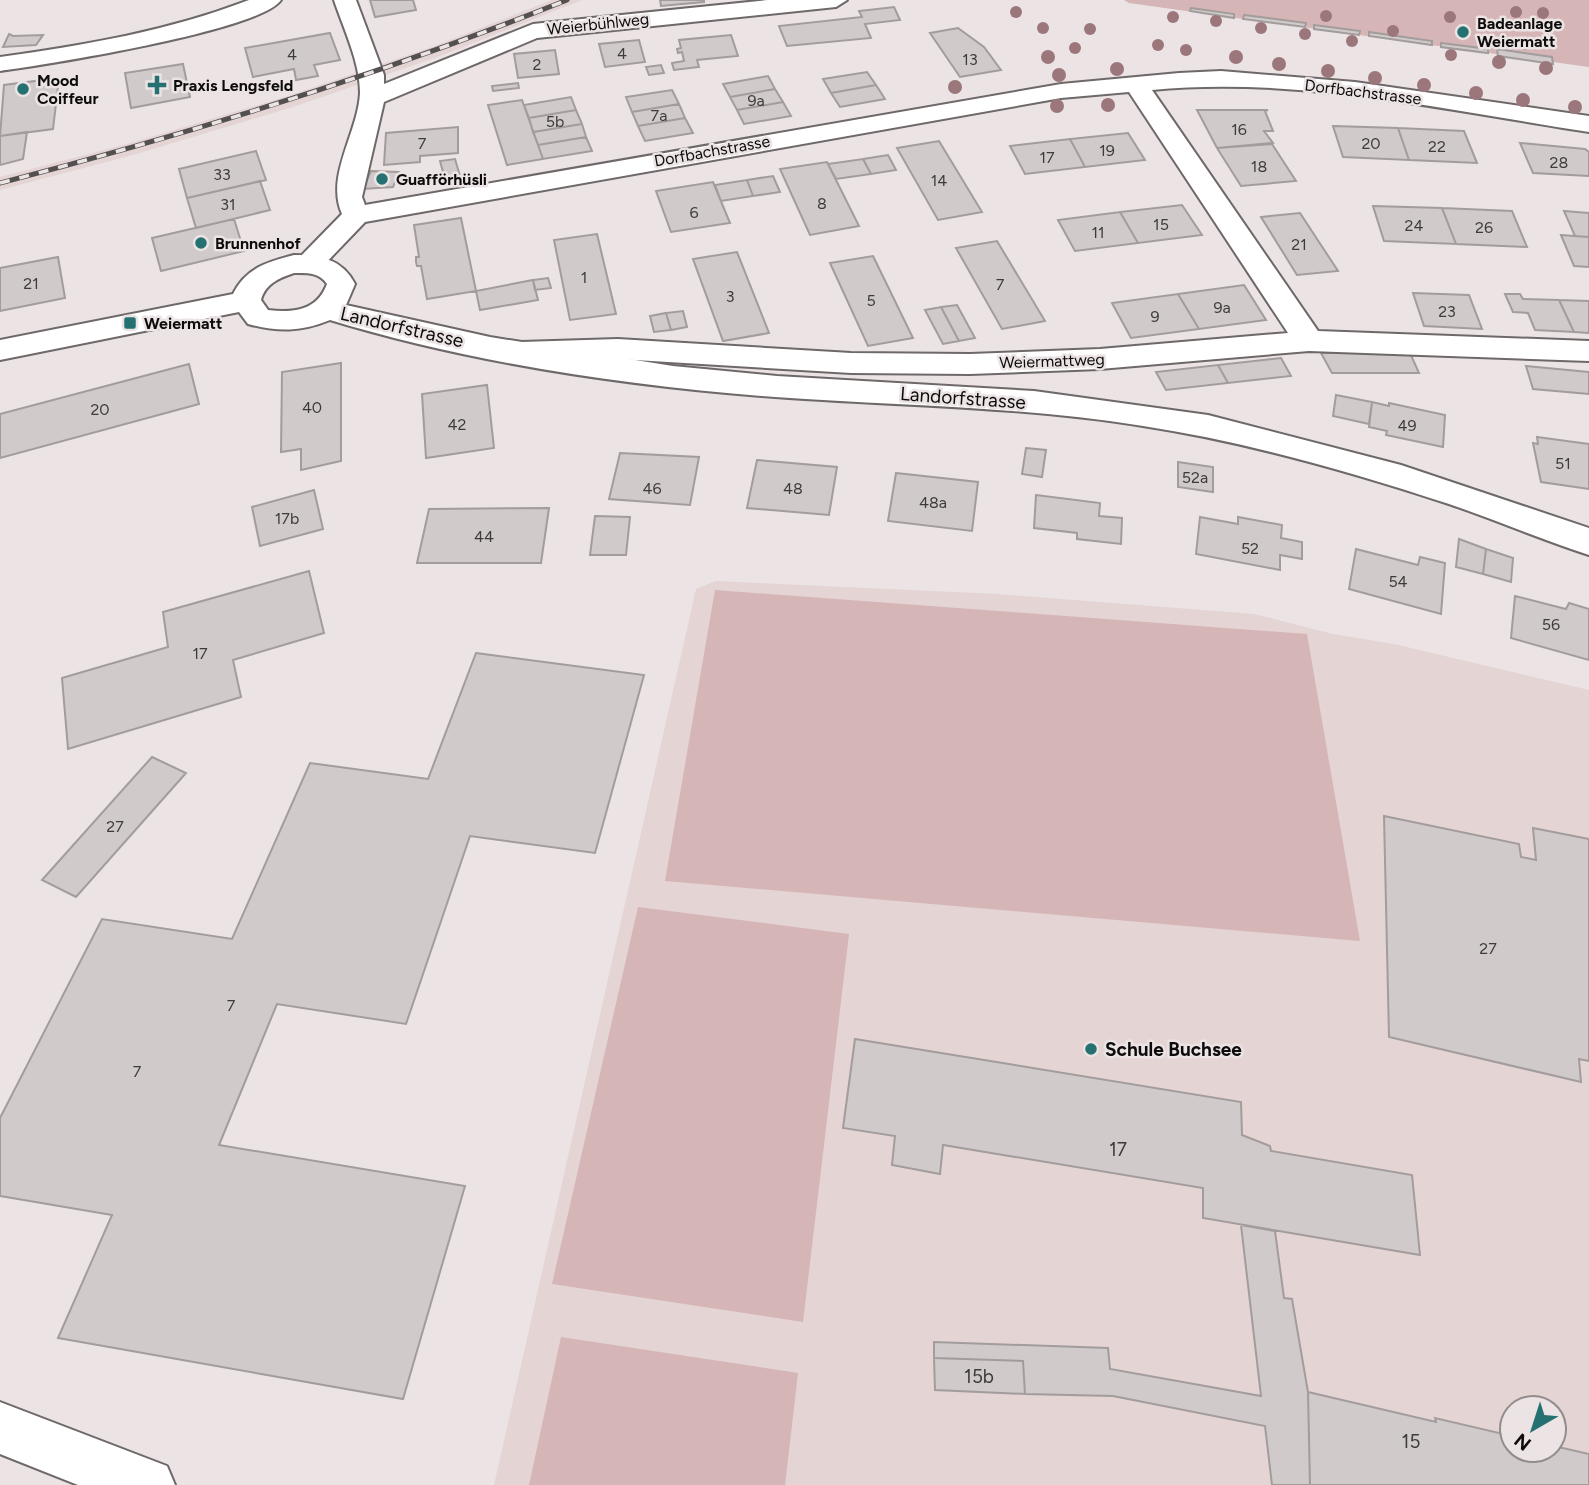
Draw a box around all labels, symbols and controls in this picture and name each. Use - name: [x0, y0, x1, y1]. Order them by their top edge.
- street label: Weierbühlweg: [546, 9, 650, 39]
- place label: Badeanlage Weiermatt: [1477, 14, 1562, 51]
- marker: Badeanlage Weiermatt: [1455, 24, 1471, 40]
- house number: 4: [617, 44, 627, 63]
- house number: 4: [287, 45, 297, 64]
- house number: 13: [962, 50, 978, 69]
- house number: 2: [533, 55, 541, 74]
- place label: Mood Coiffeur: [37, 71, 99, 108]
- marker: Praxis Lengsfeld: [147, 75, 167, 95]
- street label: Dorfbachstrasse: [1304, 75, 1423, 109]
- place label: Praxis Lengsfeld: [173, 76, 293, 95]
- marker: Mood Coiffeur: [15, 81, 31, 97]
- house number: 9a: [747, 91, 765, 110]
- house number: 7a: [651, 106, 667, 125]
- house number: 5b: [546, 112, 564, 131]
- house number: 16: [1231, 120, 1247, 139]
- street label: Dorfbachstrasse: [653, 131, 772, 171]
- house number: 7: [418, 134, 427, 153]
- house number: 20: [1361, 134, 1381, 153]
- house number: 22: [1428, 137, 1446, 156]
- house number: 19: [1099, 141, 1115, 160]
- house number: 17: [1039, 148, 1055, 167]
- house number: 28: [1550, 153, 1568, 172]
- house number: 18: [1251, 157, 1267, 176]
- house number: 33: [213, 165, 231, 184]
- place label: Guafförhüsli: [396, 170, 487, 189]
- marker: Guafförhüsli: [374, 171, 390, 187]
- house number: 14: [931, 171, 947, 190]
- house number: 8: [817, 194, 827, 213]
- house number: 31: [220, 195, 236, 214]
- house number: 6: [689, 203, 699, 222]
- house number: 15: [1153, 215, 1169, 234]
- house number: 24: [1405, 216, 1423, 235]
- house number: 26: [1475, 218, 1493, 237]
- house number: 11: [1091, 223, 1105, 242]
- place label: Brunnenhof: [215, 234, 301, 253]
- marker: Brunnenhof: [193, 235, 209, 251]
- house number: 21: [1291, 235, 1307, 254]
- house number: 1: [581, 268, 587, 287]
- house number: 21: [23, 274, 39, 293]
- house number: 7: [996, 275, 1005, 294]
- house number: 3: [726, 287, 734, 306]
- house number: 5: [866, 291, 876, 310]
- house number: 9a: [1213, 298, 1231, 317]
- street label: Landorfstrasse: [338, 302, 466, 352]
- house number: 23: [1438, 302, 1456, 321]
- house number: 9: [1150, 307, 1160, 326]
- place label: Weiermatt: [144, 314, 222, 333]
- marker: Weiermatt: [122, 315, 138, 331]
- street label: Weiermattweg: [999, 350, 1105, 372]
- street label: Landorfstrasse: [899, 382, 1027, 414]
- house number: 40: [302, 398, 322, 417]
- house number: 20: [90, 400, 110, 419]
- house number: 42: [448, 415, 466, 434]
- house number: 49: [1398, 416, 1417, 435]
- house number: 51: [1555, 454, 1571, 473]
- house number: 52a: [1182, 468, 1208, 487]
- house number: 46: [643, 479, 662, 498]
- house number: 48: [783, 479, 803, 498]
- house number: 48a: [919, 493, 947, 512]
- house number: 17b: [275, 509, 299, 528]
- house number: 44: [474, 527, 494, 546]
- house number: 52: [1241, 539, 1259, 558]
- house number: 54: [1388, 572, 1408, 591]
- house number: 56: [1542, 615, 1560, 634]
- house number: 17: [192, 644, 208, 663]
- house number: 27: [106, 817, 124, 836]
- house number: 27: [1479, 939, 1497, 958]
- house number: 7: [227, 996, 236, 1015]
- place label: Schule Buchsee: [1105, 1038, 1242, 1061]
- marker: Schule Buchsee: [1083, 1041, 1099, 1057]
- house number: 7: [133, 1062, 142, 1081]
- house number: 17: [1109, 1138, 1127, 1161]
- house number: 15b: [964, 1365, 994, 1388]
- north arrow: [1498, 1394, 1568, 1464]
- text: N: [1510, 1428, 1536, 1455]
- house number: 15: [1402, 1430, 1420, 1453]

